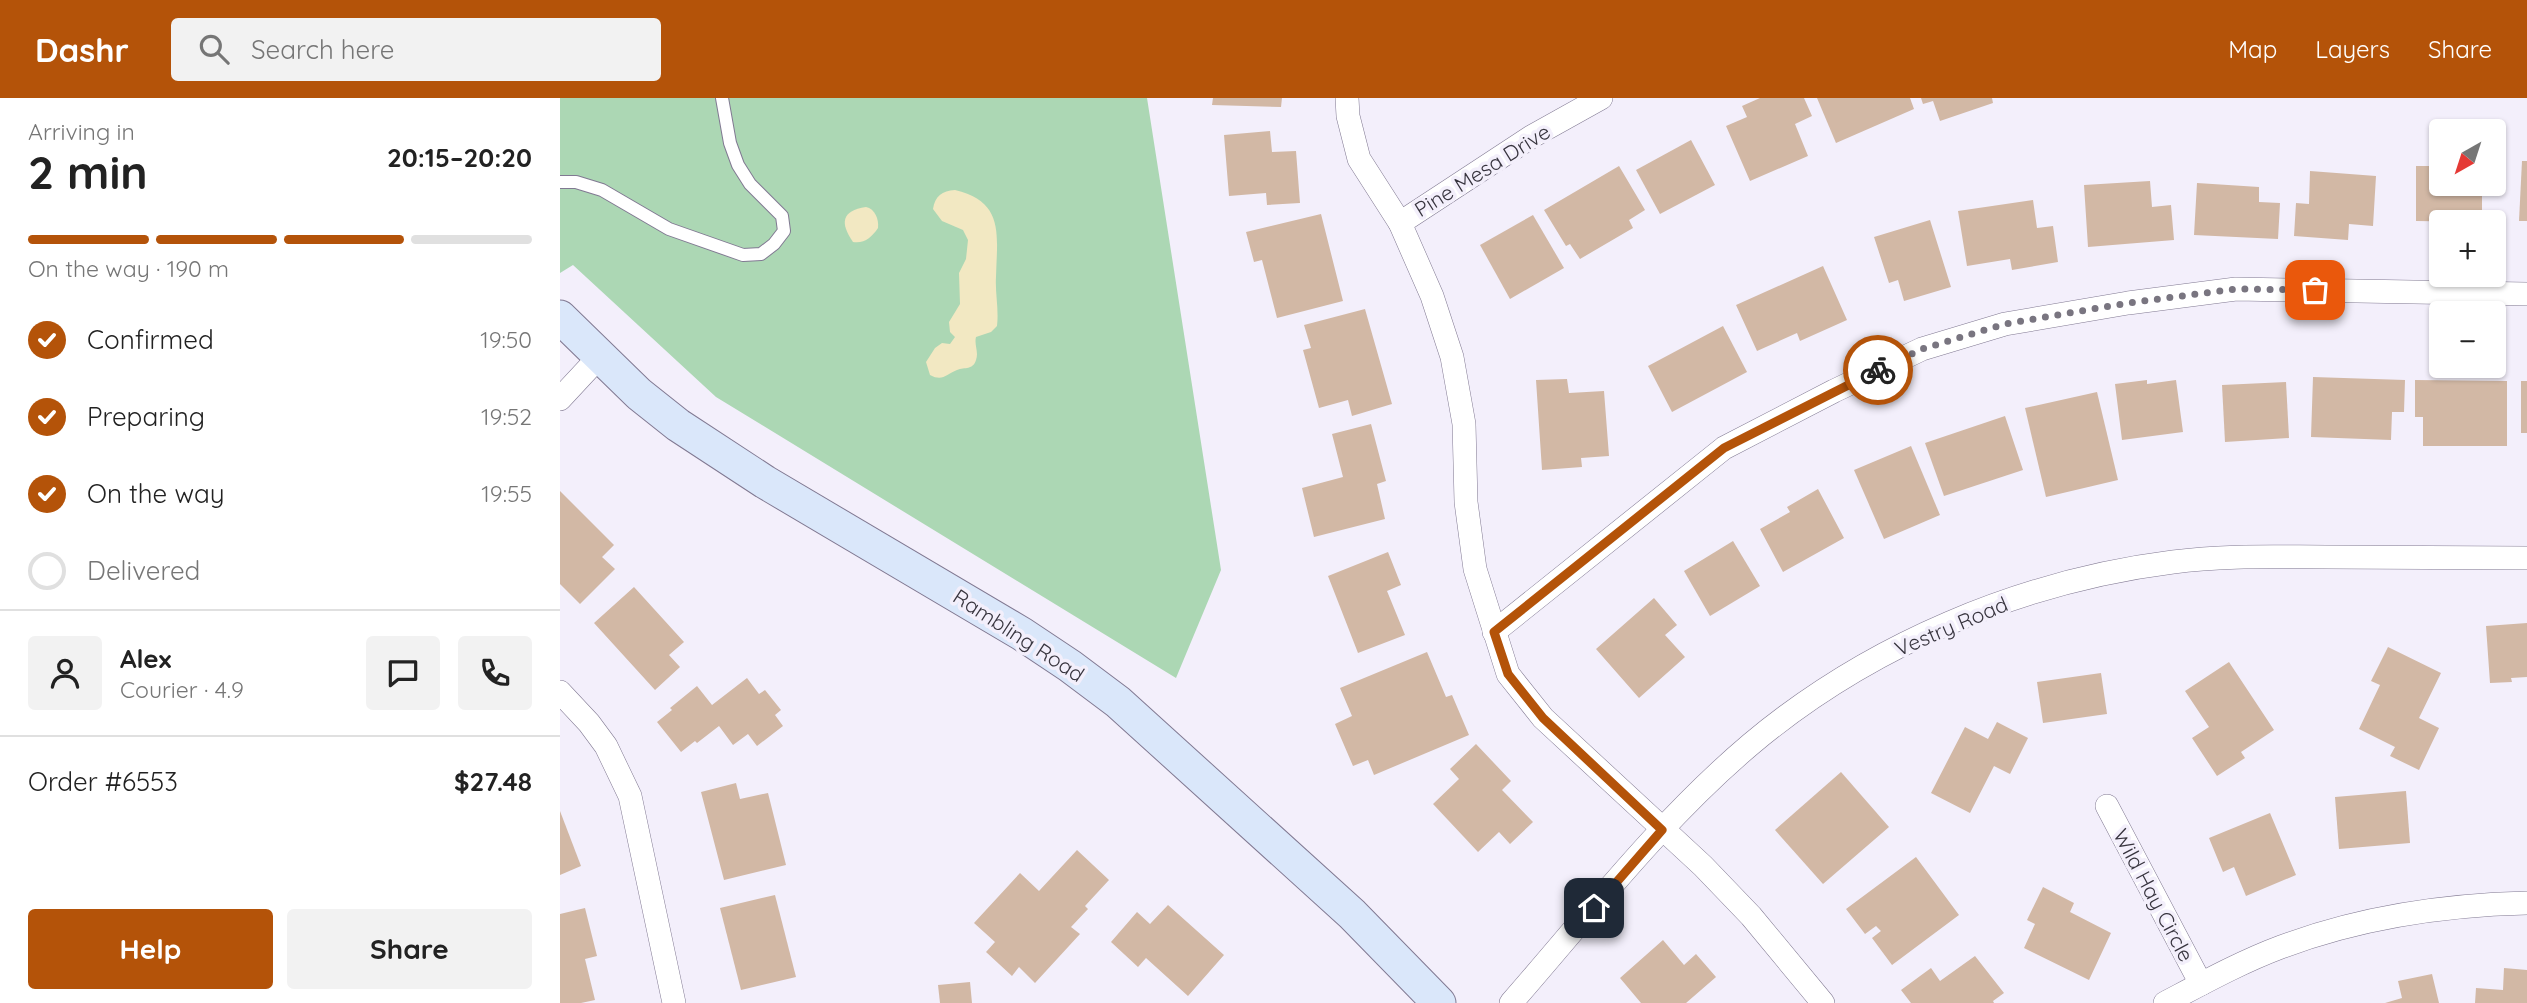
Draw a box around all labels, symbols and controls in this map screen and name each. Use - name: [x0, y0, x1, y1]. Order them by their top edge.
- search box: [171, 18, 661, 81]
- text: Dashr: [35, 29, 129, 70]
- icon: search: [195, 30, 233, 68]
- text: Search here: [251, 33, 394, 66]
- text: Map: [2228, 34, 2277, 64]
- text: Layers: [2315, 34, 2390, 64]
- text: Share: [2428, 34, 2492, 64]
- text: Arriving in: [28, 117, 135, 146]
- street label: Pine Mesa Drive: [1409, 118, 1555, 222]
- north arrow: [2429, 119, 2506, 196]
- map controls: [2429, 119, 2506, 378]
- text: 20:15–20:20: [387, 141, 532, 174]
- text: 2 min: [28, 143, 148, 201]
- button: +: [2429, 210, 2506, 287]
- text: On the way · 190 m: [28, 254, 229, 283]
- pin: [2285, 260, 2345, 320]
- icon: bag: [2296, 271, 2334, 309]
- button: −: [2429, 301, 2506, 378]
- icon: check: [28, 321, 66, 359]
- text: Confirmed: [87, 323, 214, 356]
- text: 19:50: [480, 325, 532, 354]
- courier: [1843, 335, 1913, 405]
- icon: bike: [1859, 351, 1897, 389]
- icon: check: [28, 398, 66, 436]
- text: Preparing: [87, 400, 205, 433]
- text: 19:52: [481, 402, 532, 431]
- icon: check: [28, 475, 66, 513]
- text: On the way: [87, 477, 225, 510]
- text: 19:55: [481, 479, 532, 508]
- text: Delivered: [87, 554, 200, 587]
- street label: Rambling Road: [949, 583, 1089, 687]
- street label: Vestry Road: [1891, 591, 2011, 661]
- button: person: [28, 636, 102, 710]
- button: chat: [366, 636, 440, 710]
- button: phone: [458, 636, 532, 710]
- text: Alex: [120, 642, 171, 675]
- text: Courier · 4.9: [120, 675, 244, 704]
- text: Order #6553: [28, 765, 178, 798]
- text: $27.48: [454, 765, 532, 798]
- street label: Wild Hay Circle: [2108, 824, 2200, 966]
- pin: [1564, 878, 1624, 938]
- icon: home: [1575, 889, 1613, 927]
- button: Help: [28, 909, 273, 989]
- button: Share: [287, 909, 532, 989]

